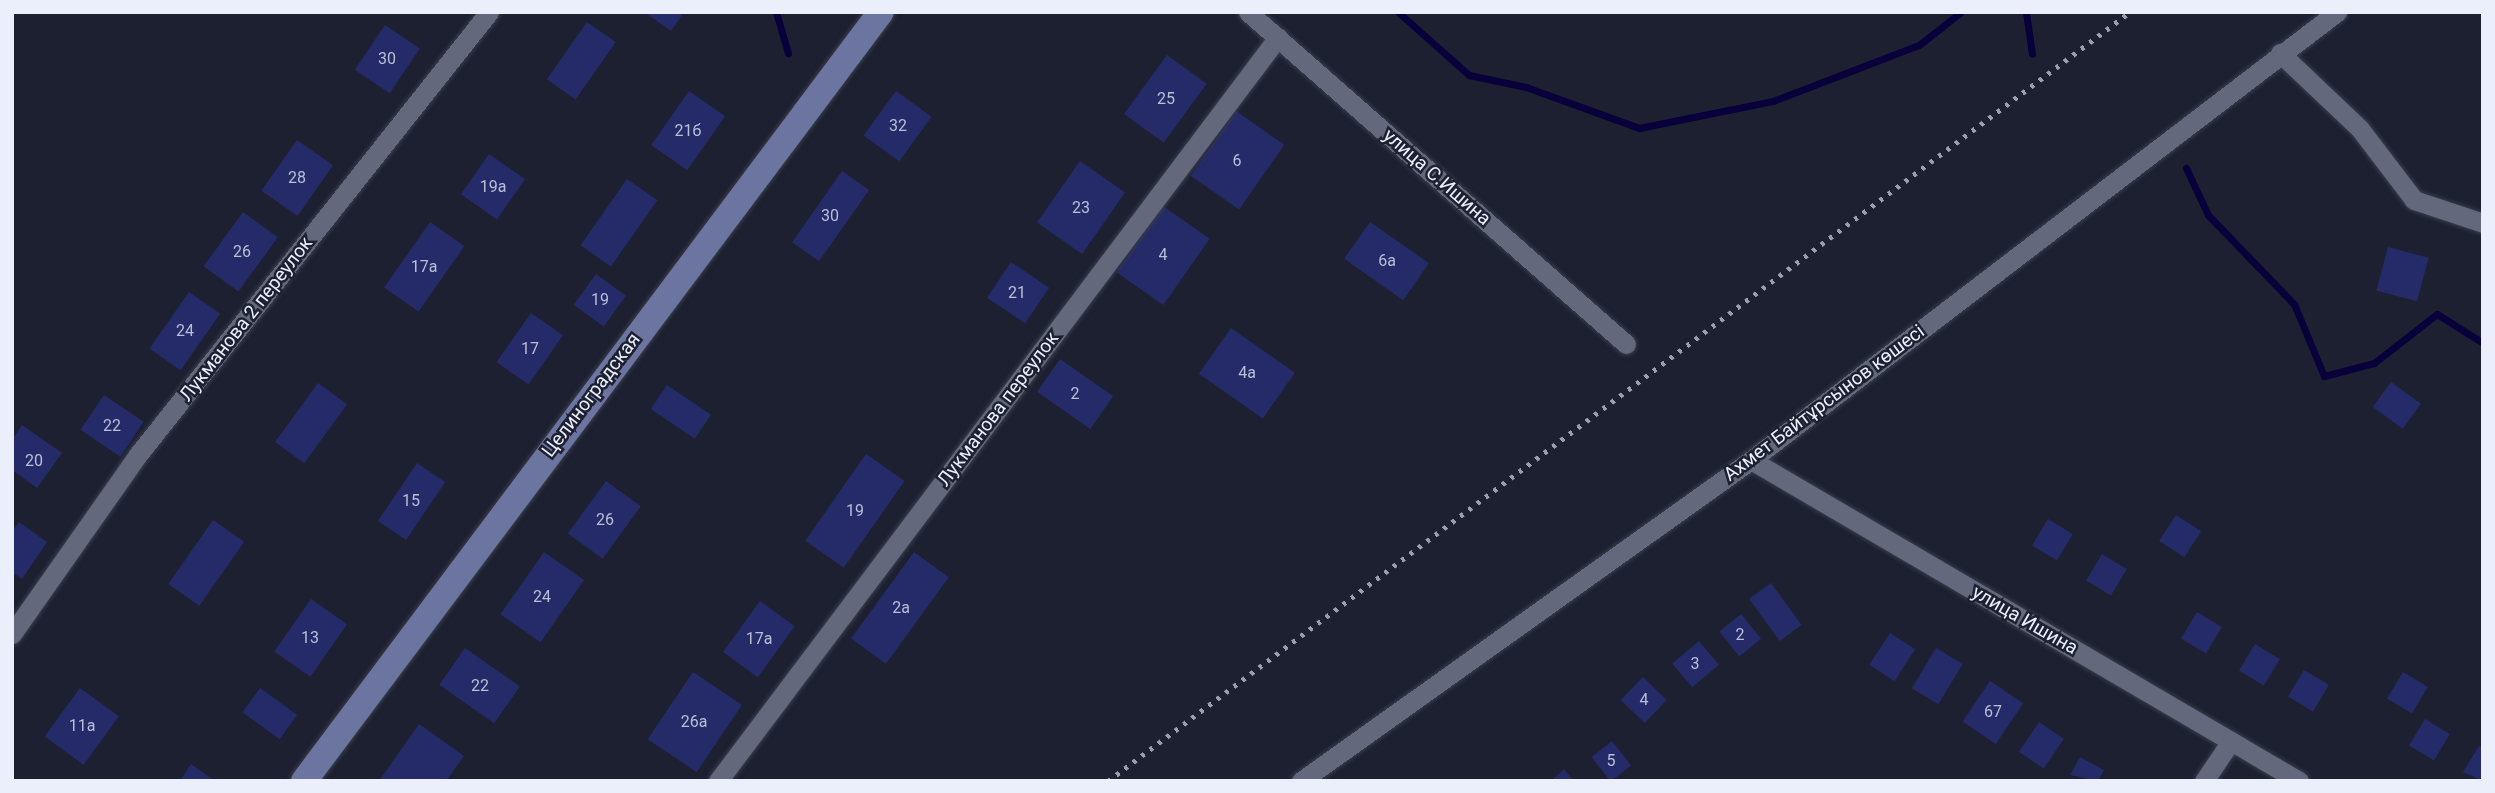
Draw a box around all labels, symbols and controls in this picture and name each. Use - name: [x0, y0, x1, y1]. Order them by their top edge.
- house number: 30: [378, 49, 396, 69]
- house number: 25: [1157, 89, 1175, 109]
- house number: 32: [889, 116, 907, 136]
- house number: 21б: [675, 121, 701, 141]
- street label: улица С.Ишина: [1378, 124, 1496, 230]
- house number: 6: [1233, 151, 1241, 171]
- house number: 28: [288, 168, 306, 188]
- house number: 19а: [480, 177, 506, 197]
- house number: 23: [1072, 198, 1090, 218]
- house number: 30: [821, 206, 839, 226]
- street label: Лукманова 2 переулок: [175, 232, 317, 406]
- house number: 26: [233, 242, 251, 262]
- house number: 4: [1159, 245, 1167, 265]
- house number: 6а: [1378, 251, 1396, 271]
- house number: 17а: [411, 257, 437, 277]
- house number: 21: [1008, 283, 1026, 303]
- house number: 19: [591, 290, 609, 310]
- street label: Ахмет Байтұрсынов көшесі: [1719, 320, 1929, 486]
- house number: 24: [176, 321, 194, 341]
- street label: Лукманова переулок: [933, 327, 1063, 491]
- street label: Целиноградская: [537, 329, 645, 461]
- house number: 17: [521, 339, 539, 359]
- house number: 4а: [1238, 363, 1256, 383]
- house number: 2: [1071, 384, 1079, 404]
- house number: 22: [103, 416, 121, 436]
- house number: 20: [25, 451, 43, 471]
- house number: 15: [402, 491, 420, 511]
- house number: 19: [846, 501, 864, 521]
- house number: 26: [596, 510, 614, 530]
- street label: улица Ишина: [1968, 581, 2082, 659]
- house number: 24: [533, 587, 551, 607]
- house number: 2а: [892, 598, 910, 618]
- house number: 2: [1736, 625, 1744, 645]
- house number: 13: [301, 628, 319, 648]
- house number: 17а: [746, 629, 772, 649]
- house number: 3: [1691, 654, 1699, 674]
- house number: 22: [471, 676, 489, 696]
- house number: 4: [1640, 690, 1648, 710]
- house number: 67: [1984, 702, 2002, 722]
- house number: 26а: [681, 712, 707, 732]
- house number: 11а: [69, 716, 95, 736]
- house number: 5: [1607, 751, 1615, 771]

